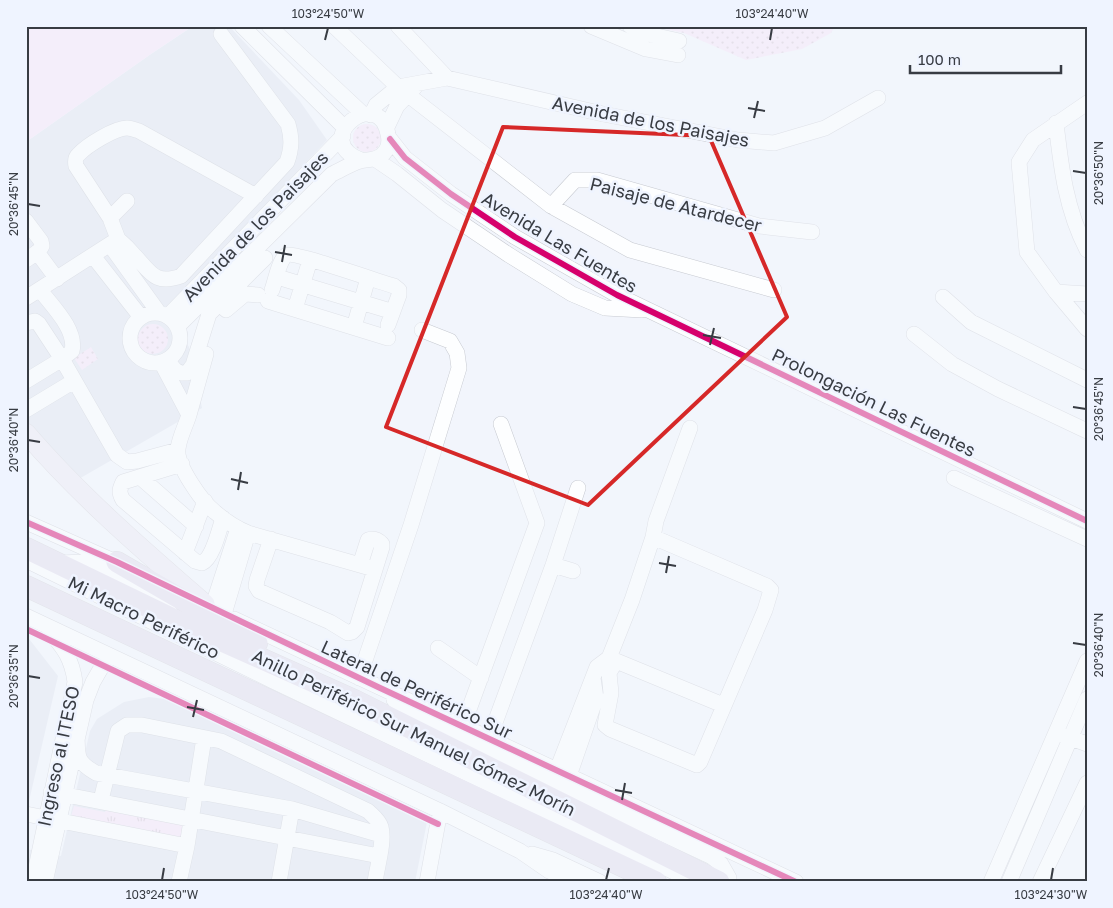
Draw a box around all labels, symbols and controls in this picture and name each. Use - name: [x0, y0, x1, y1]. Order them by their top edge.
- text: 103°24'50"W: [292, 6, 365, 21]
- text: 103°24'40"W: [735, 6, 809, 21]
- scale bar: [910, 42, 1062, 74]
- text: 100 m: [918, 50, 961, 68]
- street label: Avenida de los Paisajes: [551, 91, 751, 151]
- text: 20°36'50"N: [1091, 141, 1106, 205]
- street label: Avenida de los Paisajes: [178, 146, 332, 306]
- text: 20°36'45"N: [6, 172, 21, 236]
- street label: Paisaje de Atardecer: [588, 172, 764, 236]
- street label: Avenida Las Fuentes: [478, 187, 642, 297]
- street label: Prolongación Las Fuentes: [769, 343, 979, 461]
- text: 20°36'45"N: [1091, 377, 1106, 441]
- text: 20°36'40"N: [6, 408, 21, 472]
- street label: Mi Macro Periférico: [65, 571, 223, 663]
- text: 20°36'40"N: [1091, 613, 1106, 677]
- street label: Lateral de Periférico Sur: [318, 635, 516, 743]
- text: 20°36'35"N: [6, 644, 21, 708]
- street label: Anillo Periférico Sur Manuel Gómez Morín: [249, 644, 579, 820]
- street label: Ingreso al ITESO: [32, 684, 84, 828]
- text: 103°24'50"W: [126, 887, 199, 902]
- text: 103°24'40"W: [569, 887, 643, 902]
- text: 103°24'30"W: [1015, 887, 1088, 902]

